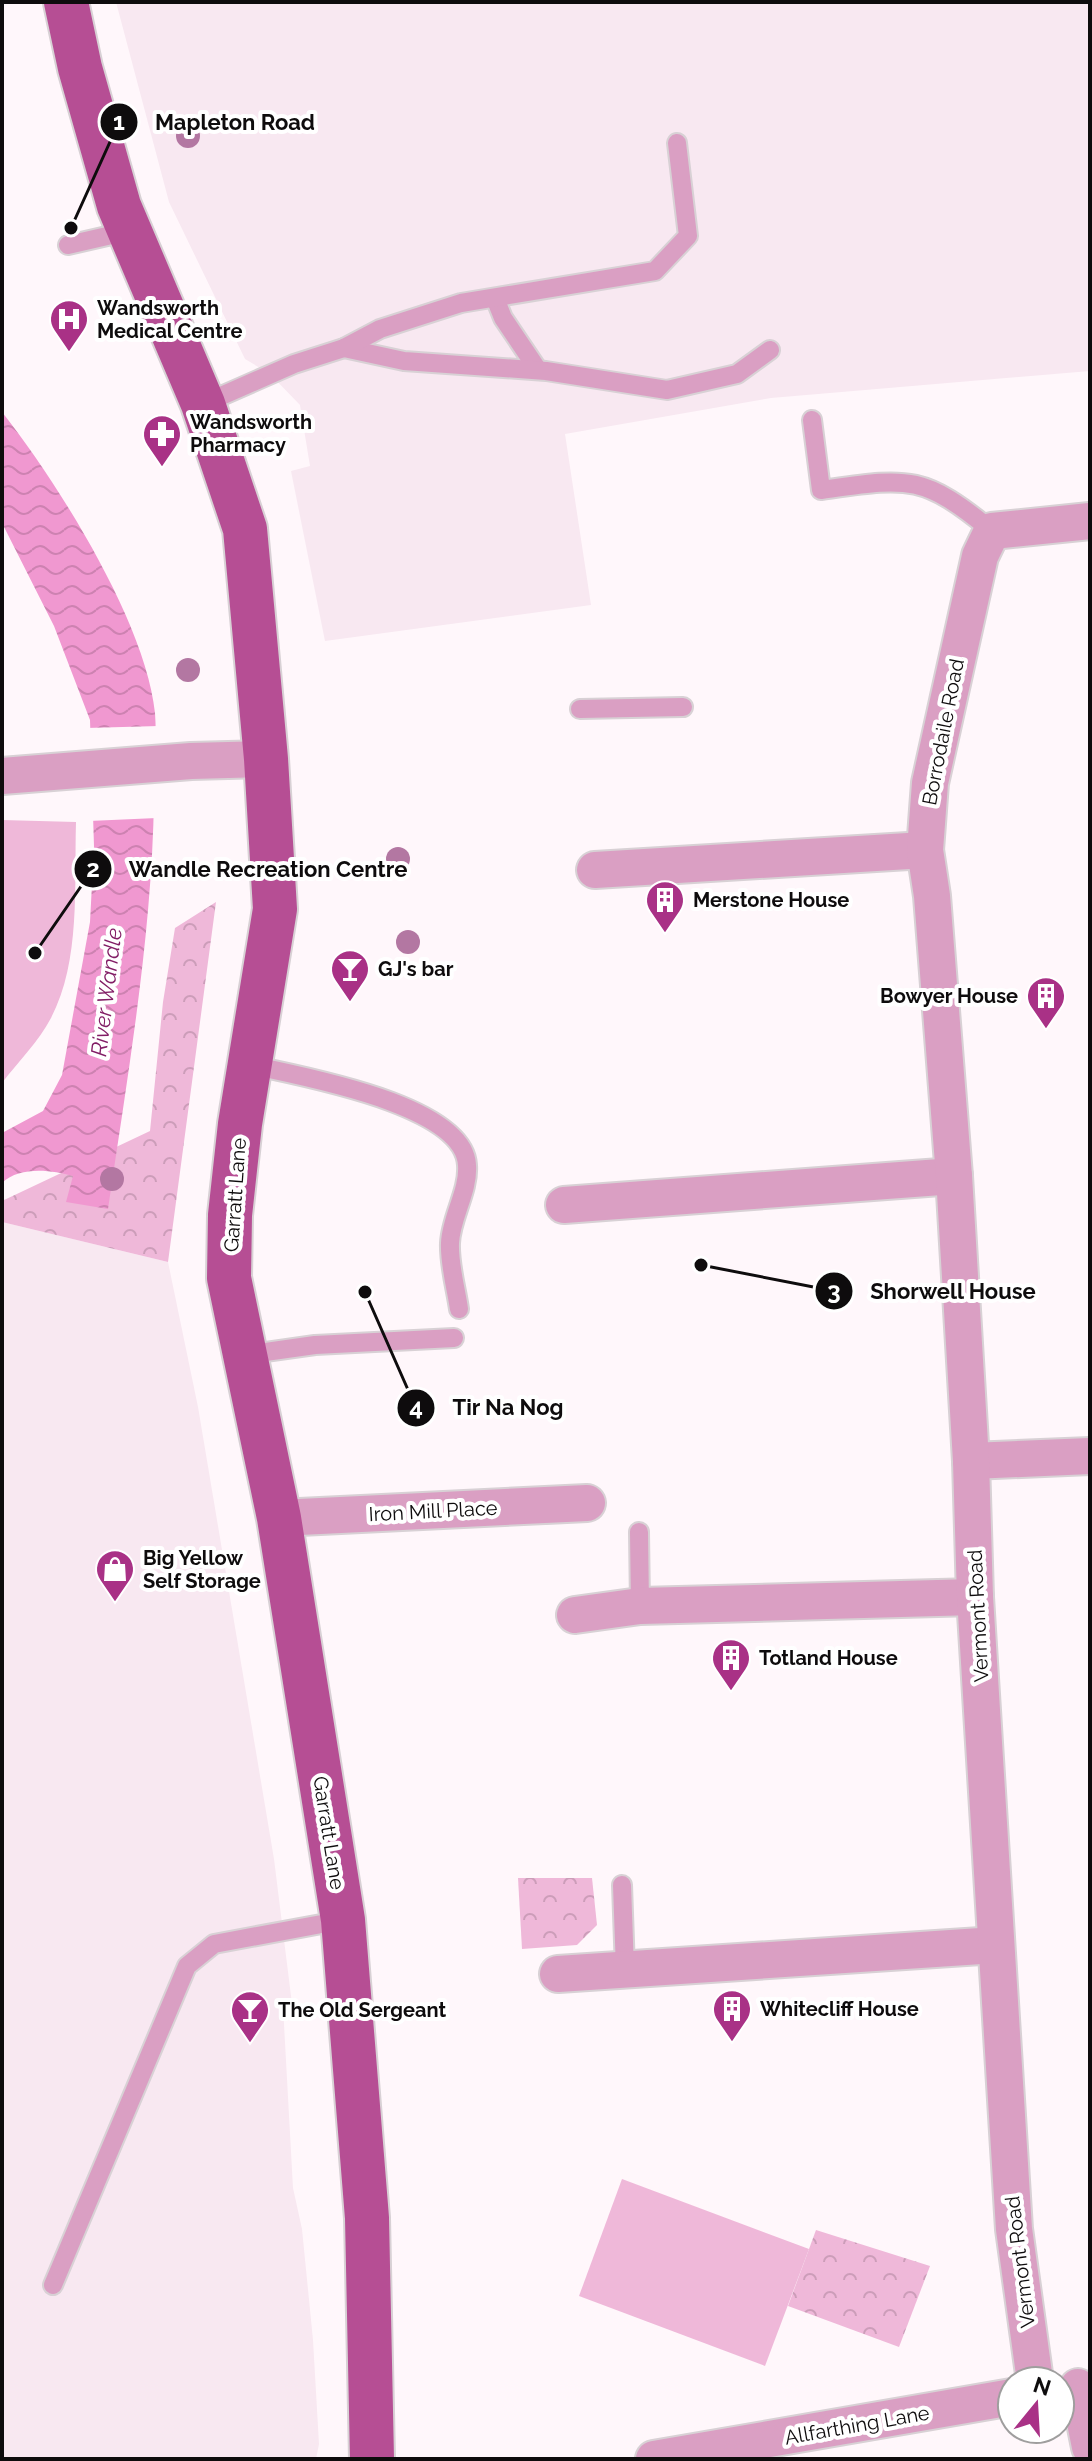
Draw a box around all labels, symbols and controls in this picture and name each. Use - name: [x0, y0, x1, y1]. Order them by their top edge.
- callout: Mapleton Road: [99, 99, 331, 145]
- text: 1: [113, 107, 125, 136]
- text: Mapleton Road: [155, 109, 315, 135]
- place label: Wandsworth Medical Centre: [97, 296, 242, 343]
- hospital icon: Wandsworth Medical Centre: [48, 298, 90, 353]
- place label: Wandsworth Pharmacy: [190, 410, 312, 457]
- pharmacy icon: Wandsworth Pharmacy: [141, 413, 183, 468]
- street label: Borrodaile Road: [917, 657, 969, 807]
- callout: Wandle Recreation Centre: [73, 846, 424, 892]
- text: 2: [86, 854, 100, 883]
- text: Wandle Recreation Centre: [129, 856, 407, 882]
- building icon: Merstone House: [644, 879, 686, 934]
- place label: Merstone House: [693, 888, 849, 912]
- water label: River Wandle: [85, 926, 127, 1058]
- bar icon: GJ's bar: [329, 948, 371, 1003]
- place label: GJ's bar: [378, 957, 454, 981]
- building icon: Bowyer House: [1025, 975, 1067, 1030]
- place label: Bowyer House: [880, 984, 1018, 1008]
- street label: Garratt Lane: [219, 1137, 251, 1253]
- callout: Shorwell House: [814, 1268, 1052, 1314]
- text: 3: [827, 1276, 841, 1305]
- text: Shorwell House: [870, 1278, 1036, 1304]
- callout: Tir Na Nog: [396, 1385, 580, 1431]
- text: 4: [409, 1393, 423, 1422]
- text: Tir Na Nog: [453, 1394, 563, 1420]
- street label: Iron Mill Place: [368, 1496, 498, 1526]
- place label: Big Yellow Self Storage: [143, 1546, 261, 1593]
- shop icon: Big Yellow Self Storage: [94, 1548, 136, 1603]
- street label: Vermont Road: [963, 1549, 993, 1683]
- building icon: Totland House: [710, 1637, 752, 1692]
- place label: Totland House: [759, 1646, 898, 1670]
- street label: Garratt Lane: [308, 1775, 350, 1892]
- building icon: Whitecliff House: [711, 1988, 753, 2043]
- bar icon: The Old Sergeant: [229, 1989, 271, 2044]
- place label: Whitecliff House: [760, 1997, 919, 2021]
- place label: The Old Sergeant: [278, 1998, 446, 2022]
- street label: Vermont Road: [1000, 2195, 1040, 2329]
- north arrow: [996, 2365, 1076, 2445]
- text: N: [1030, 2371, 1054, 2401]
- street label: Allfarthing Lane: [783, 2400, 932, 2450]

